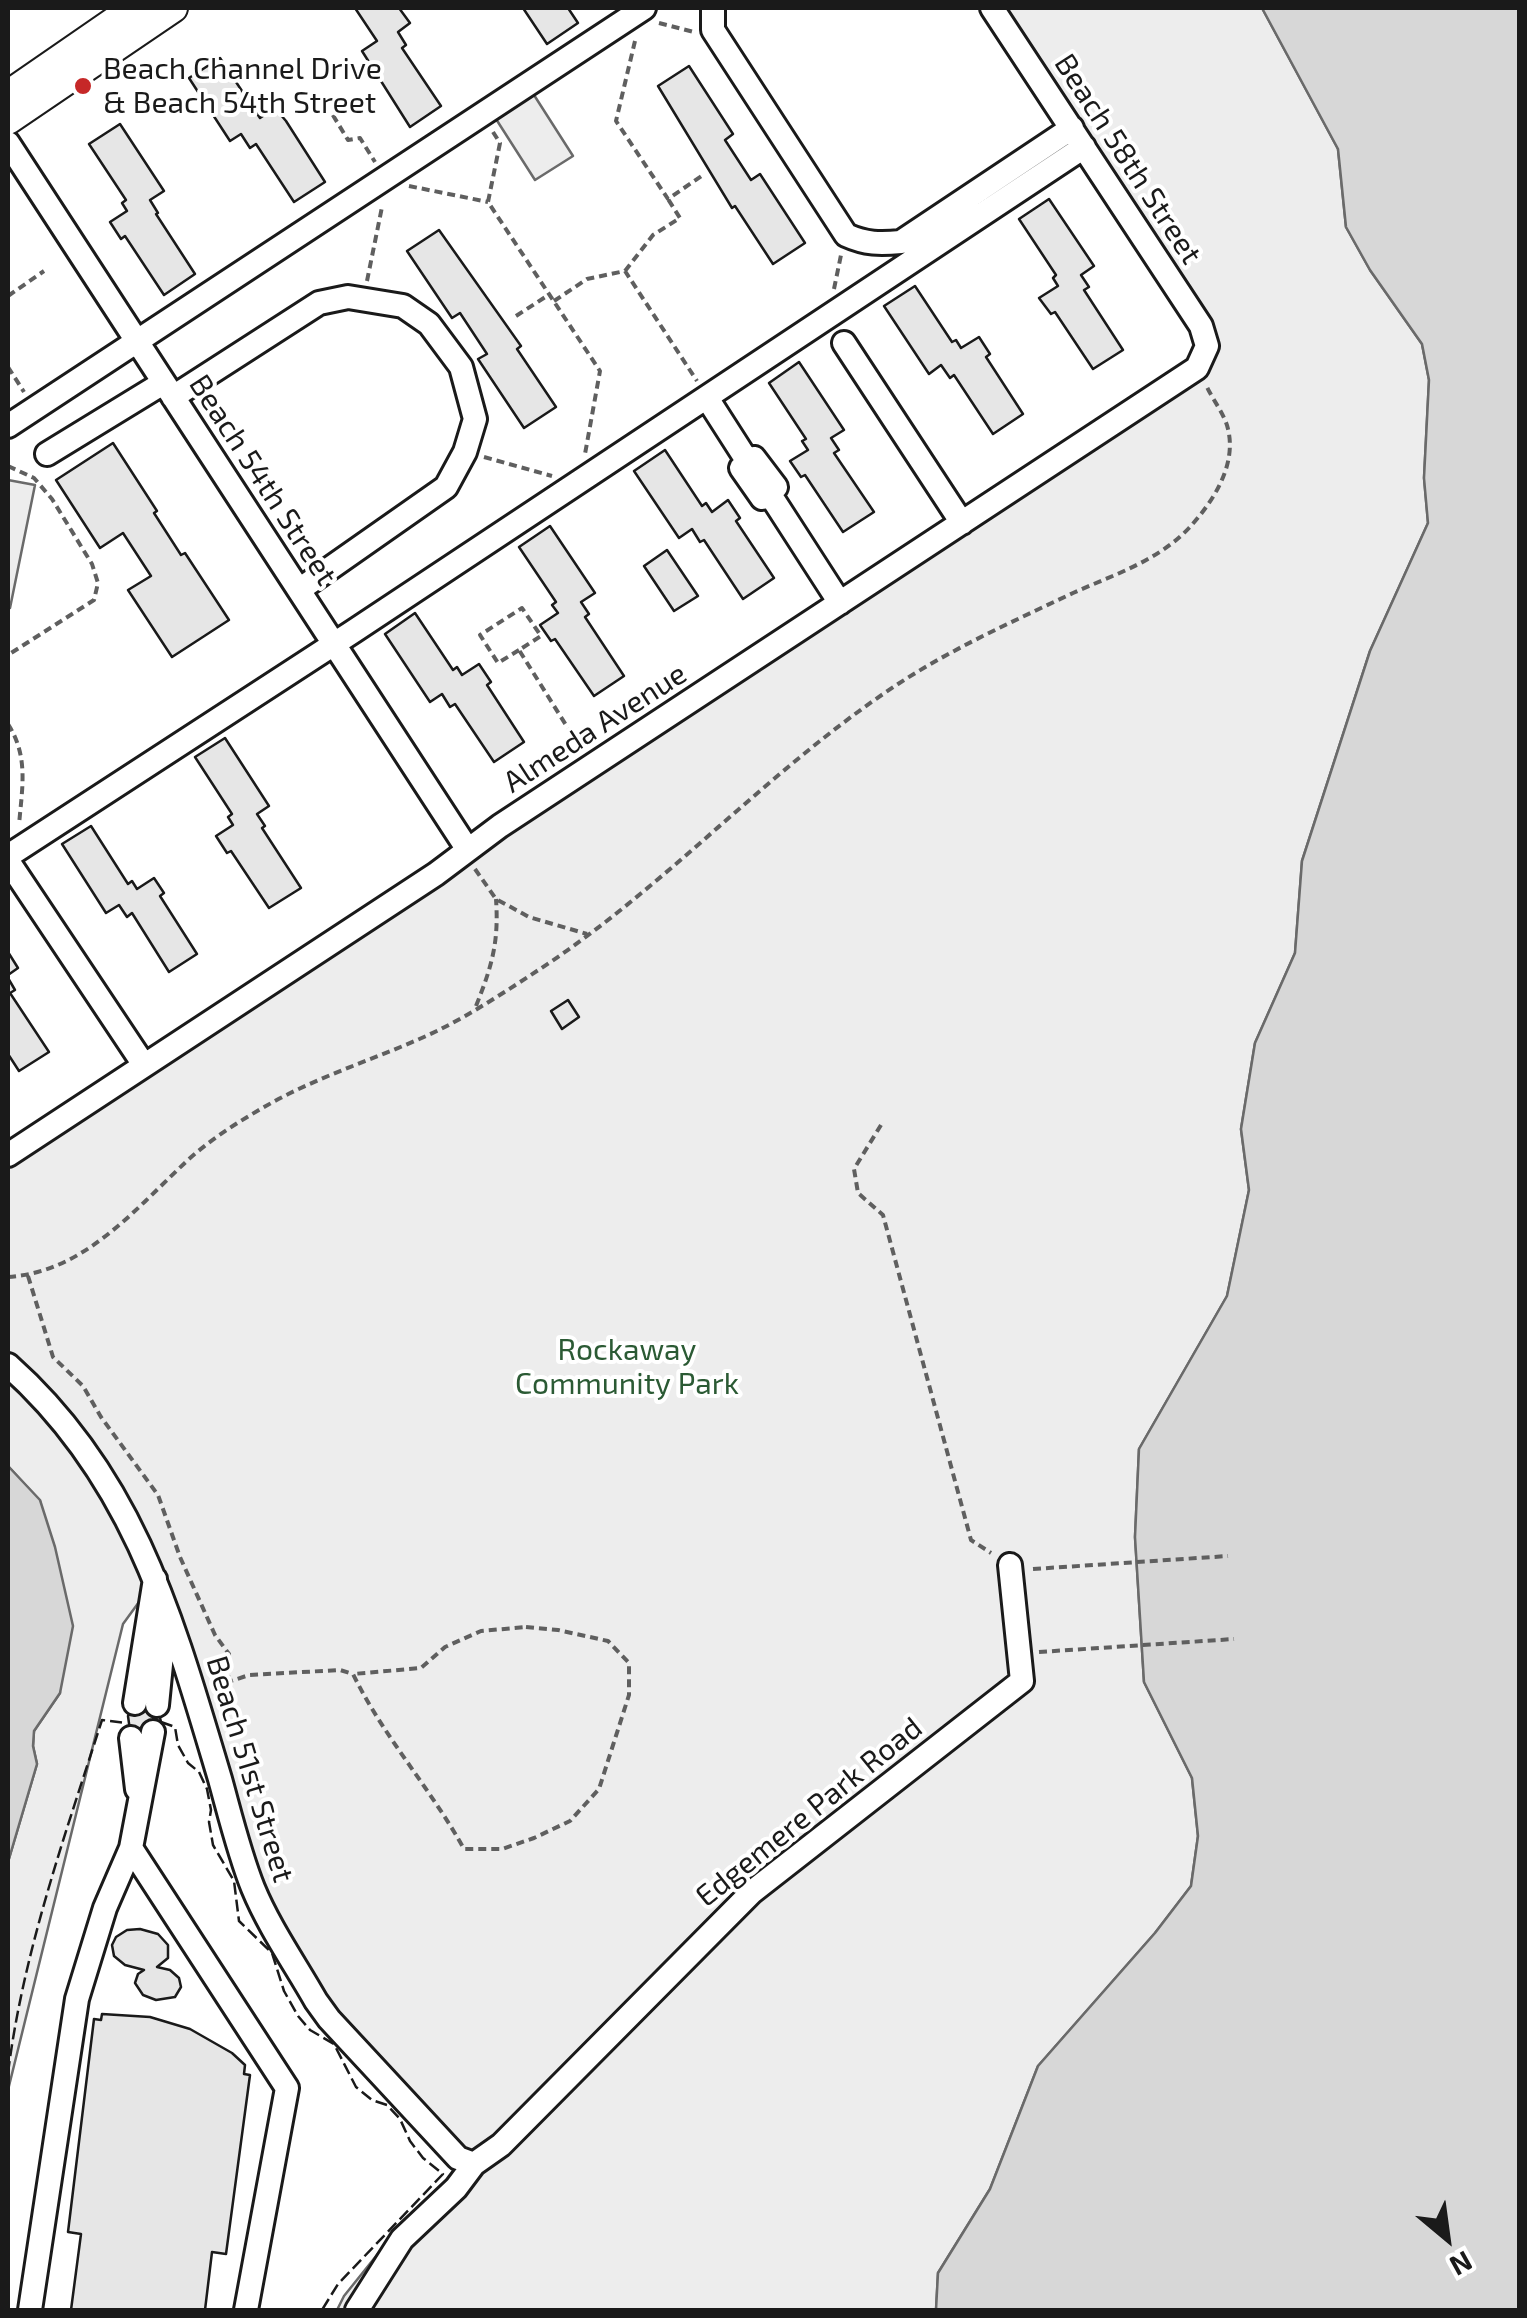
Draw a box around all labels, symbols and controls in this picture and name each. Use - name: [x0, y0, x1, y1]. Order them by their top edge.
- street label: Beach 58th Street: [1047, 47, 1209, 271]
- place label: Beach Channel Drive & Beach 54th Street: [103, 51, 382, 122]
- marker: Beach Channel Drive & Beach 54th Street: [72, 75, 94, 97]
- street label: Beach 54th Street: [182, 368, 344, 592]
- street label: Almeda Avenue: [497, 655, 693, 801]
- park label: Rockaway Community Park: [515, 1332, 739, 1402]
- street label: Beach 51st Street: [198, 1652, 302, 1886]
- street label: Edgemere Park Road: [689, 1710, 929, 1914]
- north arrow: [1397, 2188, 1497, 2288]
- text: N: [1444, 2244, 1479, 2284]

